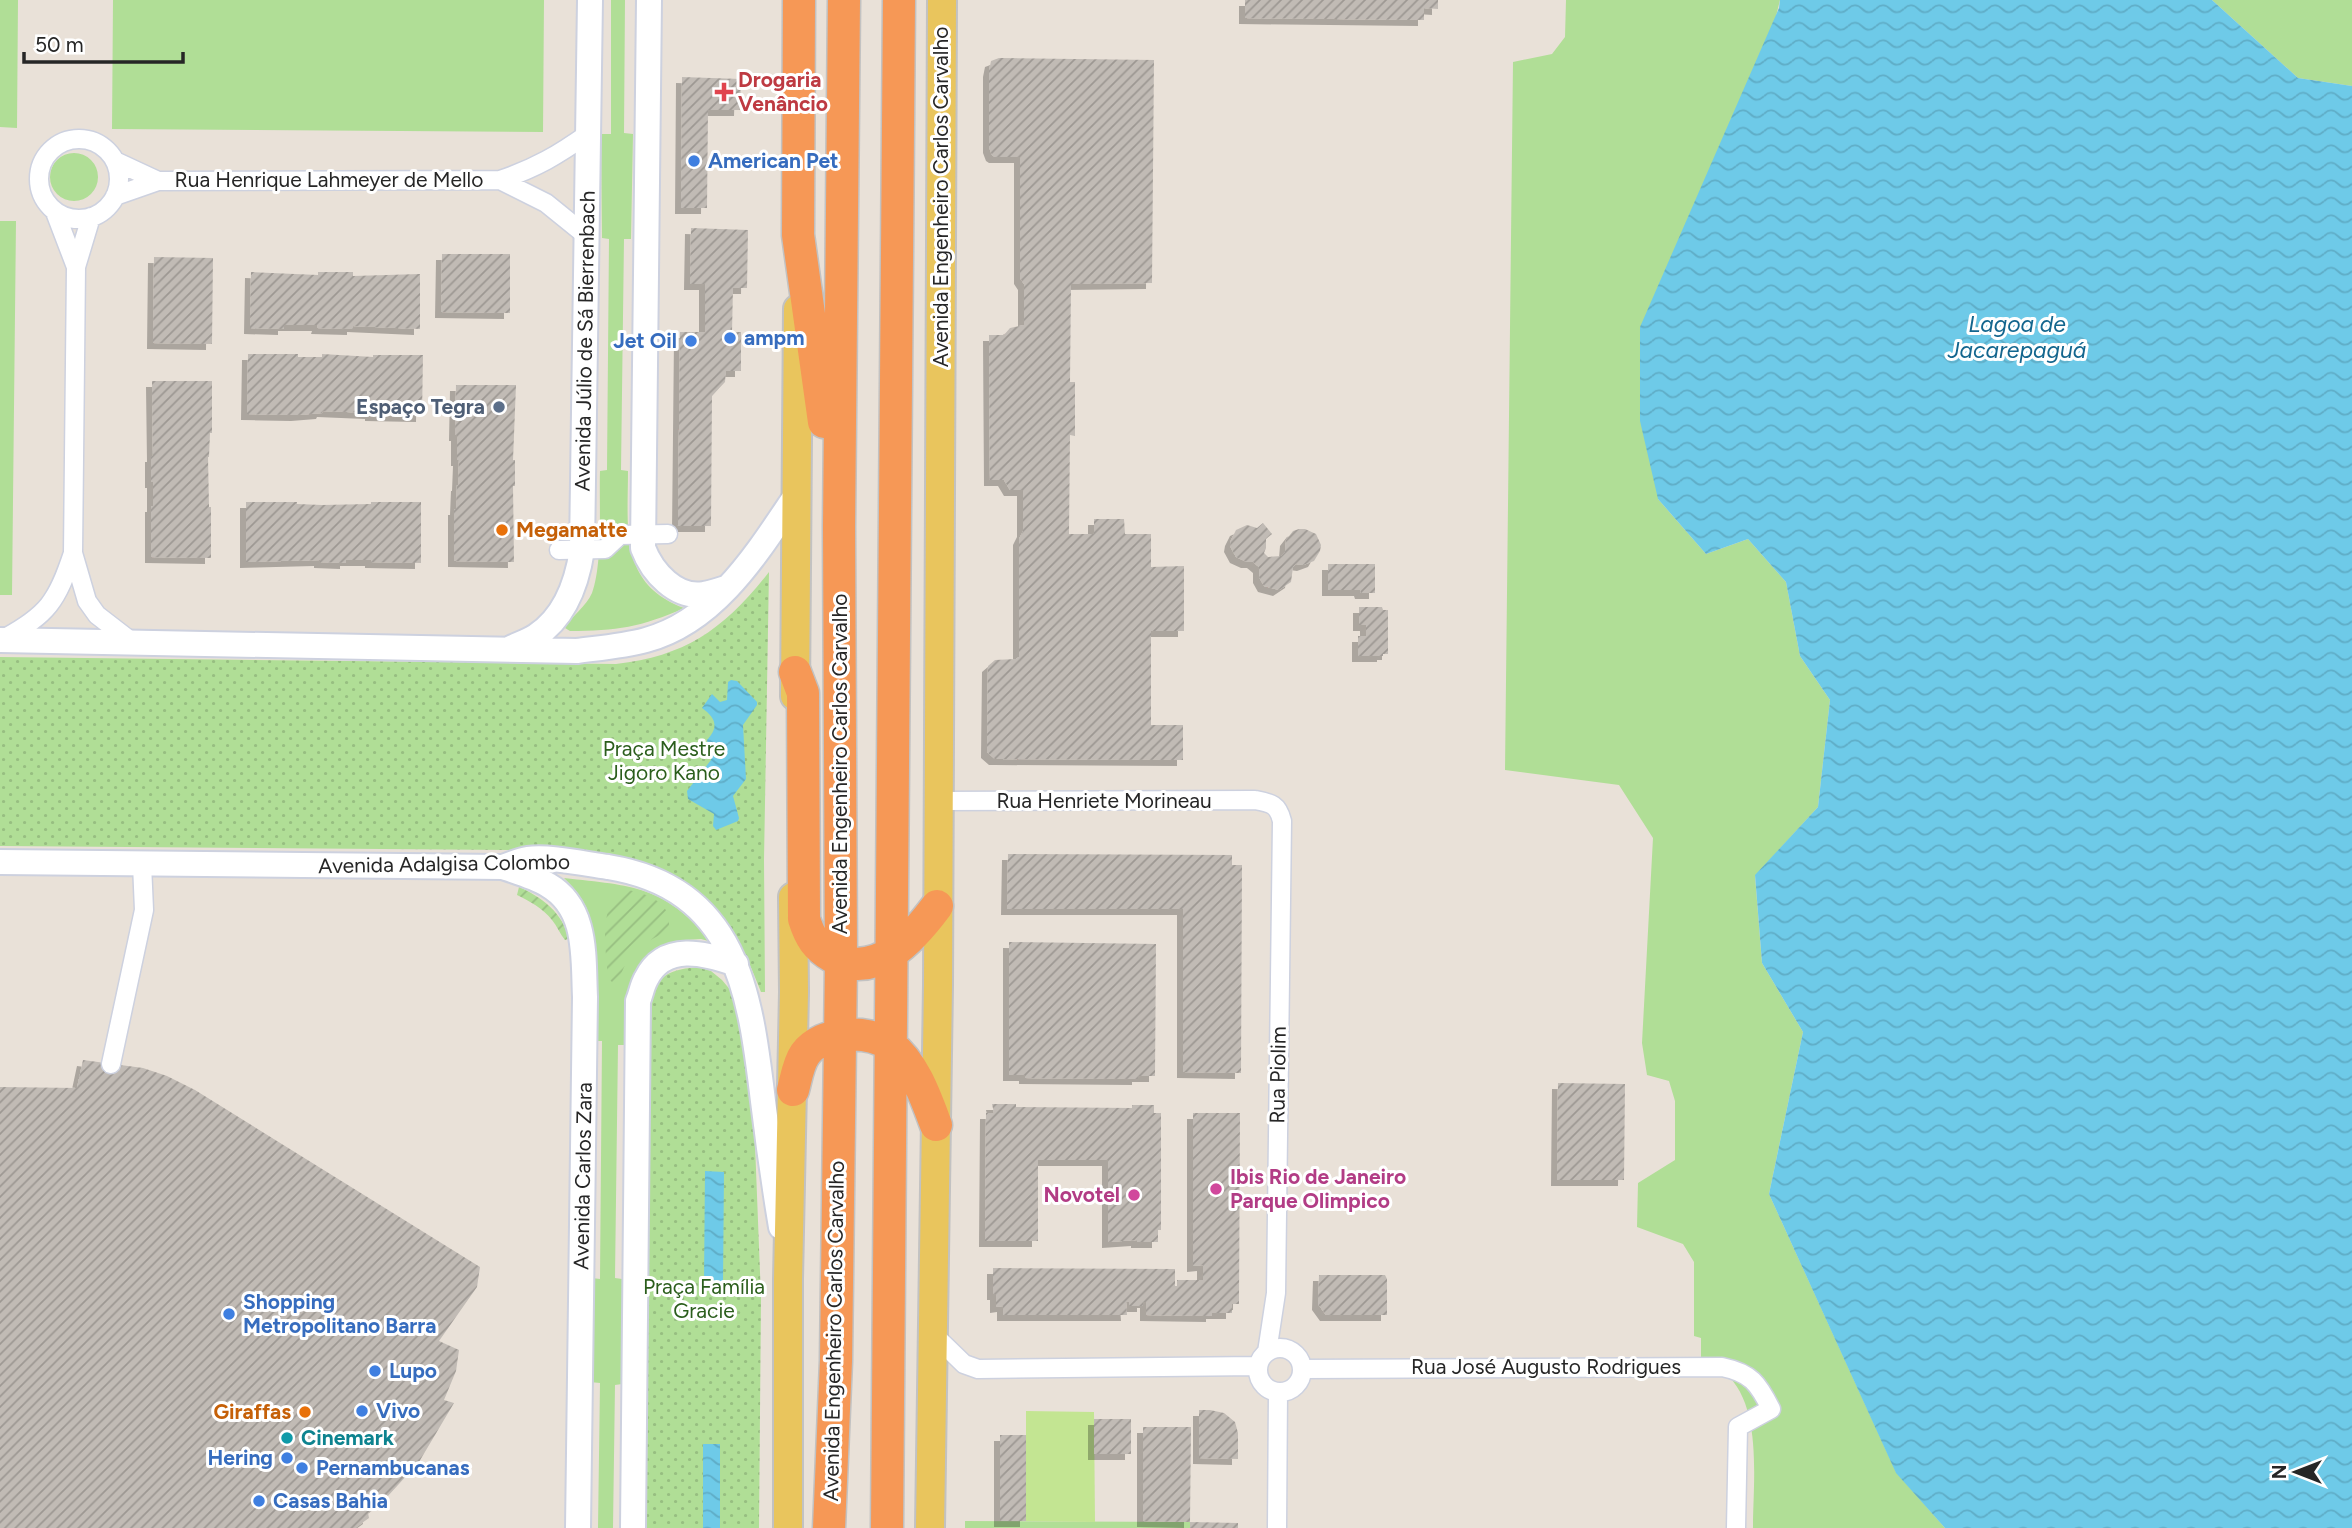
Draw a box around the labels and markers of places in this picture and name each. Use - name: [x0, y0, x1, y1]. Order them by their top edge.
- place label: Drogaria Venâncio: [738, 67, 828, 116]
- marker: Drogaria Venâncio: [716, 84, 732, 100]
- place label: American Pet: [708, 148, 839, 173]
- marker: American Pet: [686, 153, 702, 169]
- place label: ampm: [744, 325, 804, 350]
- place label: Jet Oil: [613, 328, 677, 353]
- marker: ampm: [722, 330, 738, 346]
- marker: Jet Oil: [683, 333, 699, 349]
- place label: Espaço Tegra: [356, 394, 485, 419]
- marker: Espaço Tegra: [491, 399, 507, 415]
- place label: Megamatte: [516, 517, 628, 542]
- marker: Megamatte: [494, 522, 510, 538]
- place label: Ibis Rio de Janeiro Parque Olimpico: [1230, 1164, 1406, 1213]
- marker: Ibis Rio de Janeiro Parque Olimpico: [1208, 1181, 1224, 1197]
- place label: Novotel: [1043, 1182, 1120, 1207]
- marker: Novotel: [1126, 1187, 1142, 1203]
- place label: Shopping Metropolitano Barra: [243, 1289, 436, 1338]
- marker: Shopping Metropolitano Barra: [221, 1306, 237, 1322]
- place label: Lupo: [389, 1358, 437, 1383]
- marker: Lupo: [367, 1363, 383, 1379]
- place label: Vivo: [376, 1398, 420, 1423]
- place label: Giraffas: [214, 1399, 291, 1424]
- marker: Vivo: [354, 1403, 370, 1419]
- marker: Giraffas: [297, 1404, 313, 1420]
- place label: Cinemark: [301, 1425, 395, 1450]
- marker: Cinemark: [279, 1430, 295, 1446]
- place label: Hering: [208, 1445, 273, 1470]
- marker: Hering: [279, 1450, 295, 1466]
- place label: Pernambucanas: [316, 1455, 470, 1480]
- marker: Pernambucanas: [294, 1460, 310, 1476]
- place label: Casas Bahia: [273, 1488, 388, 1513]
- marker: Casas Bahia: [251, 1493, 267, 1509]

